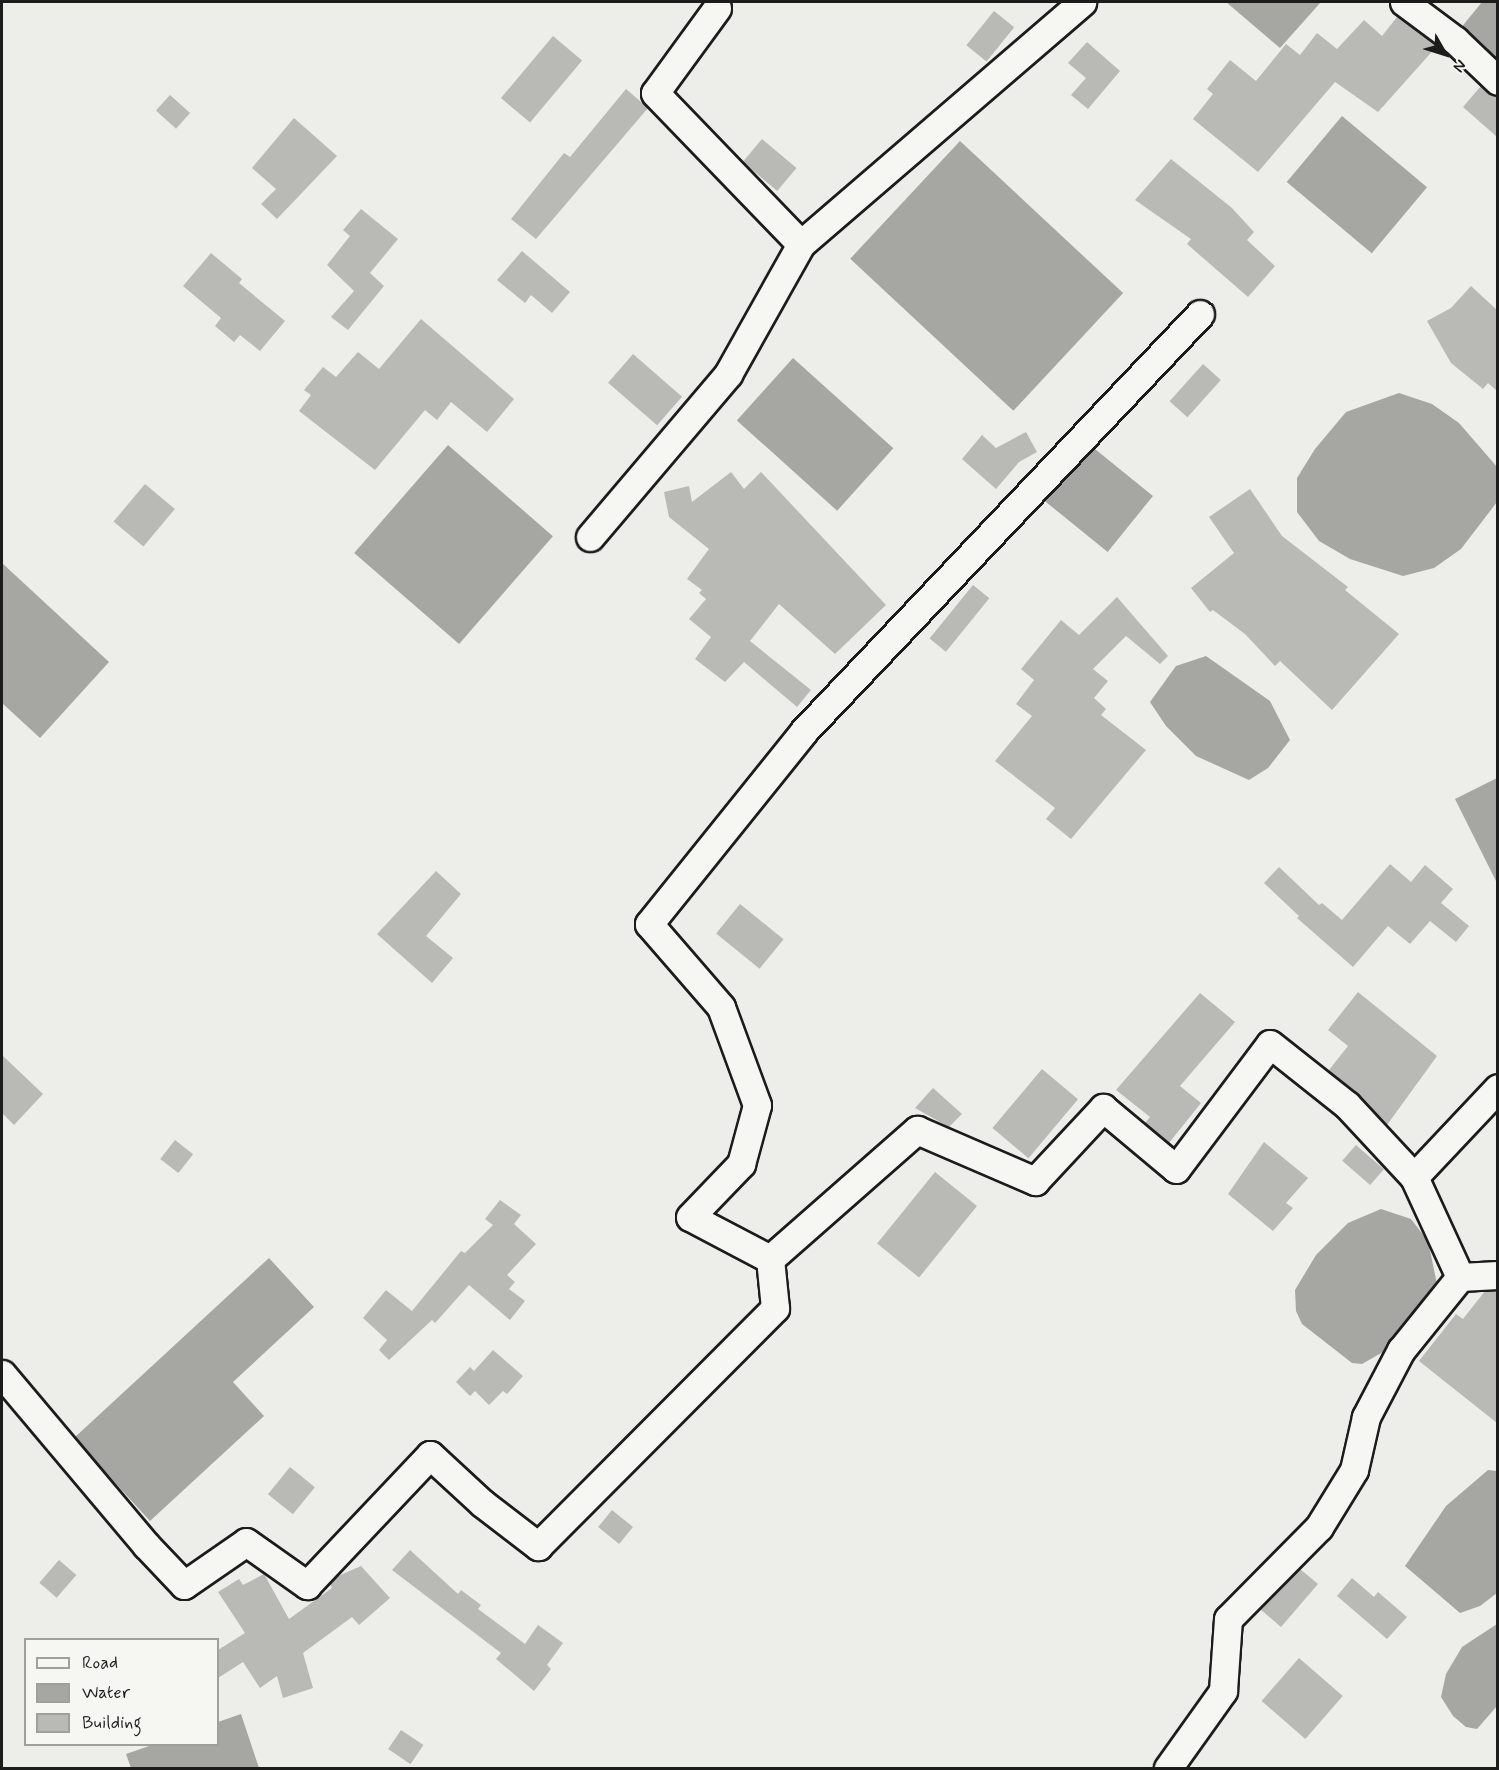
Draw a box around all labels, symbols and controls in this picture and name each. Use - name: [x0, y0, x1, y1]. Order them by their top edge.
- north arrow: [1415, 24, 1475, 84]
- text: N: [1448, 55, 1471, 76]
- legend: [24, 1638, 219, 1746]
- text: Road: [82, 1651, 118, 1675]
- text: Water: [82, 1681, 130, 1705]
- text: Building: [82, 1711, 142, 1735]

